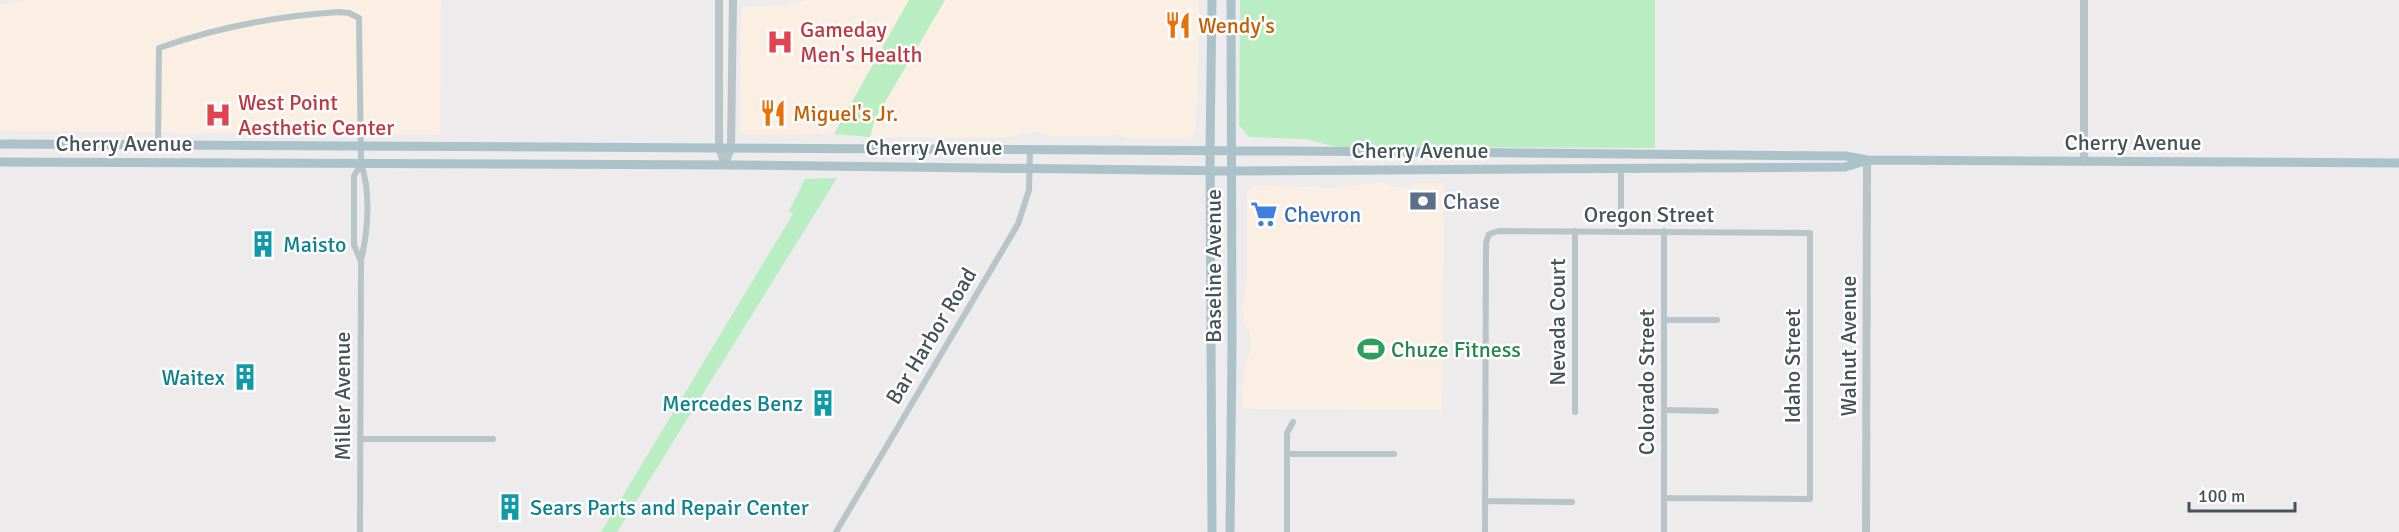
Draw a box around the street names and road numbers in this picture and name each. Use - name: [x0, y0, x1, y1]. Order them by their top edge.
- street label: Cherry Avenue: [2065, 129, 2201, 156]
- street label: Cherry Avenue: [56, 130, 192, 157]
- street label: Cherry Avenue: [866, 134, 1002, 161]
- street label: Cherry Avenue: [1352, 137, 1488, 164]
- street label: Baseline Avenue: [1200, 189, 1227, 343]
- street label: Oregon Street: [1584, 201, 1714, 228]
- street label: Nevada Court: [1544, 258, 1571, 386]
- street label: Bar Harbor Road: [880, 263, 982, 409]
- street label: Walnut Avenue: [1835, 276, 1862, 416]
- street label: Colorado Street: [1633, 308, 1660, 455]
- street label: Idaho Street: [1779, 308, 1806, 423]
- street label: Miller Avenue: [329, 332, 356, 460]

